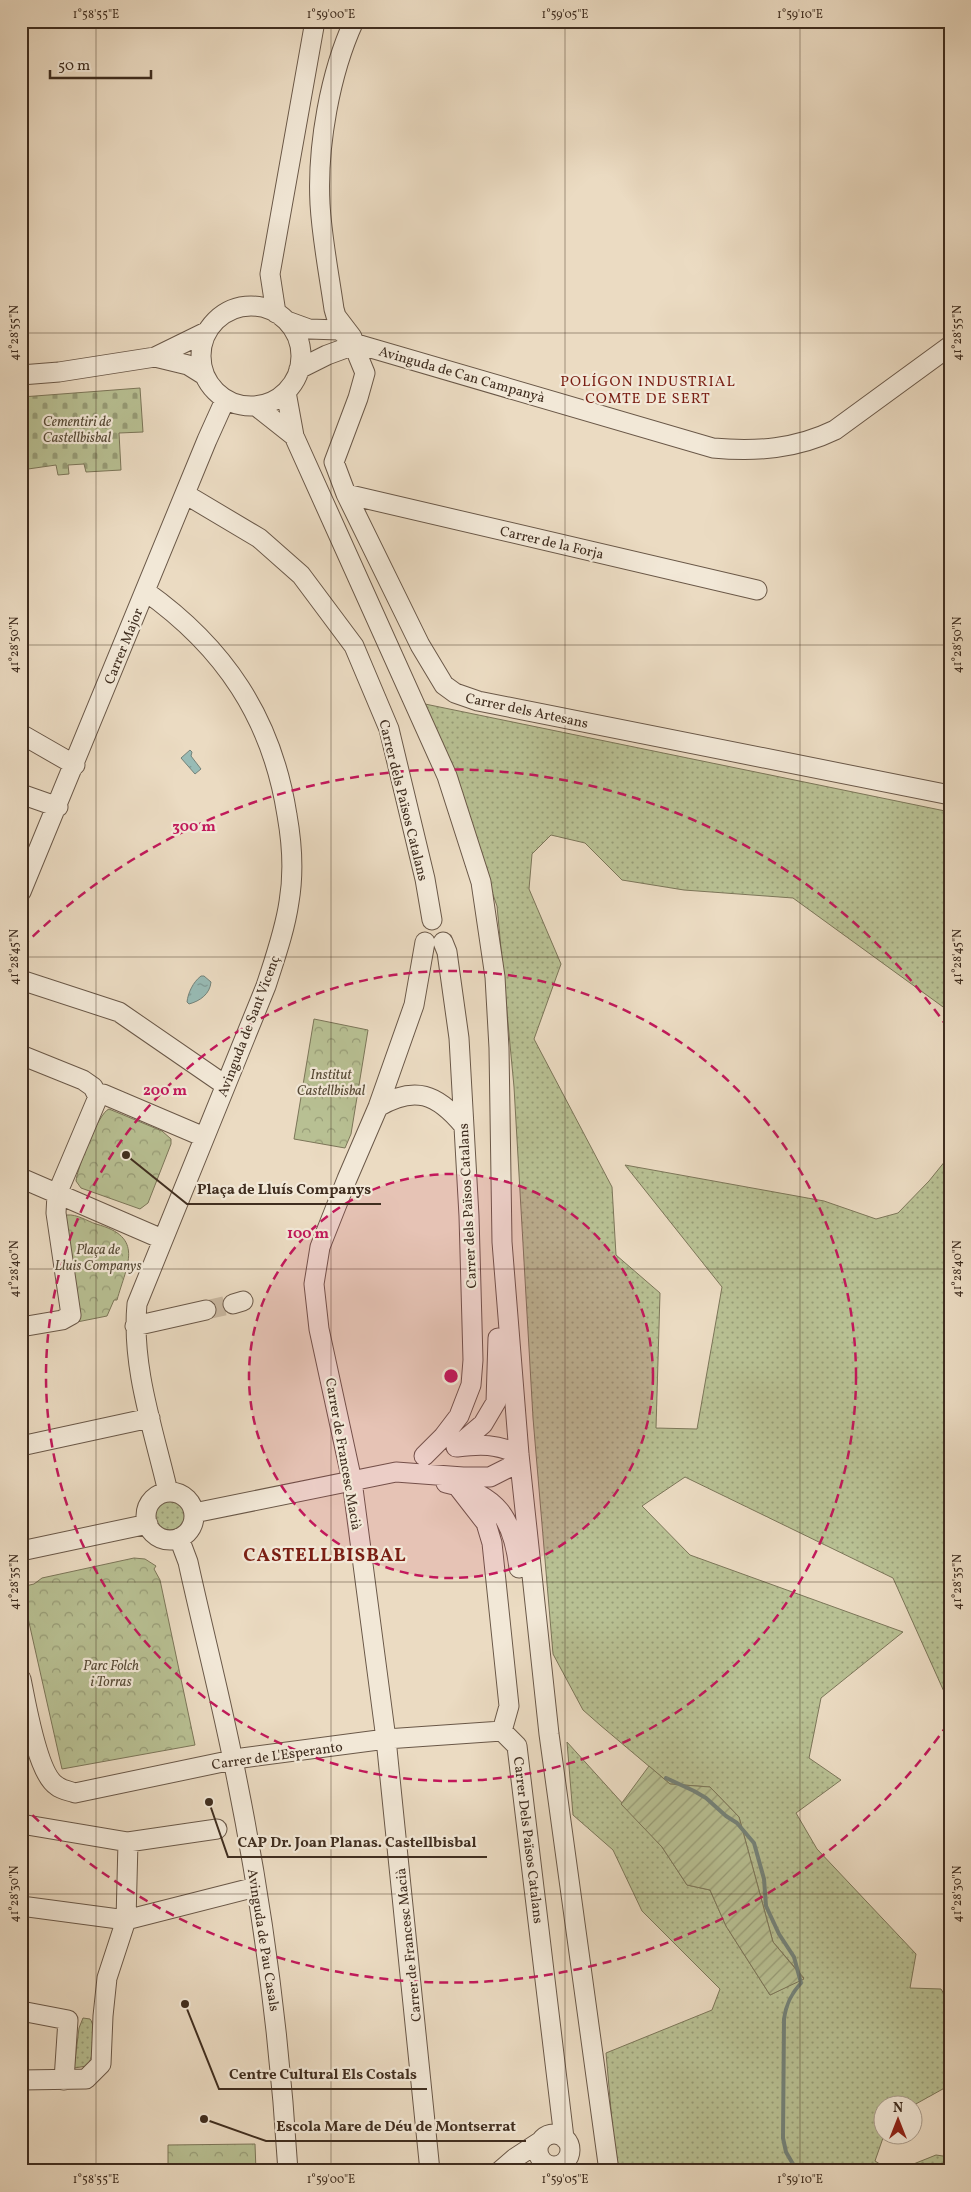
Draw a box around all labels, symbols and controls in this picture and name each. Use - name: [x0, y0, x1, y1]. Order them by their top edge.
- text: 1°58'55"E: [73, 7, 119, 23]
- text: 1°59'00"E: [307, 7, 355, 23]
- text: 1°59'05"E: [542, 7, 589, 23]
- text: 1°59'10"E: [777, 7, 823, 23]
- scale bar: [50, 48, 151, 80]
- text: 50 m: [58, 56, 90, 77]
- text: 41°28'55"N: [7, 305, 23, 361]
- text: 41°28'55"N: [950, 305, 966, 361]
- street label: Avinguda de Can Campanyà: [376, 343, 547, 408]
- district label: POLÍGON INDUSTRIAL COMTE DE SERT: [560, 372, 736, 410]
- park label: Cementiri de Castellbisbal: [43, 413, 112, 448]
- street label: Carrer de la Forja: [498, 522, 605, 565]
- street label: Carrer Major: [101, 606, 148, 687]
- text: 41°28'50"N: [7, 617, 23, 673]
- text: 41°28'50"N: [950, 617, 966, 673]
- street label: Carrer dels Artesans: [464, 689, 590, 734]
- street label: Carrer dels Països Catalans: [373, 718, 432, 883]
- text: 300 m: [172, 817, 216, 838]
- text: 41°28'45"N: [7, 929, 23, 985]
- text: 41°28'45"N: [950, 929, 966, 985]
- street label: Avinguda de Sant Vicenç: [214, 953, 285, 1100]
- park label: Institut Castellbisbal: [297, 1066, 366, 1101]
- text: 200 m: [143, 1081, 187, 1102]
- street label: Carrer dels Països Catalans: [455, 1123, 482, 1289]
- callout: Plaça de Lluís Companys: [187, 1174, 381, 1204]
- text: Plaça de Lluís Companys: [197, 1180, 371, 1201]
- text: 100 m: [287, 1224, 330, 1245]
- text: 41°28'40"N: [7, 1240, 23, 1298]
- text: 41°28'40"N: [950, 1240, 966, 1298]
- park label: Plaça de Lluis Companys: [54, 1241, 142, 1276]
- centre of rings: [442, 1367, 460, 1385]
- street label: Carrer de Francesc Macià: [320, 1377, 365, 1532]
- district label: CASTELLBISBAL: [243, 1543, 407, 1569]
- text: 41°28'35"N: [7, 1554, 23, 1610]
- text: 41°28'35"N: [950, 1554, 966, 1610]
- park label: Parc Folch i Torras: [83, 1657, 139, 1692]
- street label: Carrer de L'Esperanto: [211, 1738, 344, 1775]
- street label: Carrer Dels Països Catalans: [508, 1756, 547, 1925]
- callout: CAP Dr. Joan Planas. Castellbisbal: [228, 1827, 487, 1857]
- text: CAP Dr. Joan Planas. Castellbisbal: [237, 1833, 477, 1854]
- text: 41°28'30"N: [7, 1865, 23, 1923]
- text: 41°28'30"N: [950, 1865, 966, 1923]
- street label: Carrer de Francesc Macià: [392, 1867, 427, 2023]
- street label: Avinguda de Pau Casals: [242, 1868, 283, 2013]
- callout: Centre Cultural Els Costals: [219, 2059, 427, 2089]
- text: Centre Cultural Els Costals: [229, 2065, 417, 2086]
- north arrow: [874, 2094, 924, 2144]
- text: N: [893, 2099, 903, 2118]
- callout: Escola Mare de Déu de Montserrat: [266, 2111, 526, 2141]
- text: Escola Mare de Déu de Montserrat: [276, 2117, 516, 2138]
- text: 1°58'55"E: [73, 2172, 119, 2188]
- text: 1°59'00"E: [307, 2172, 355, 2188]
- text: 1°59'05"E: [542, 2172, 589, 2188]
- text: 1°59'10"E: [777, 2172, 823, 2188]

